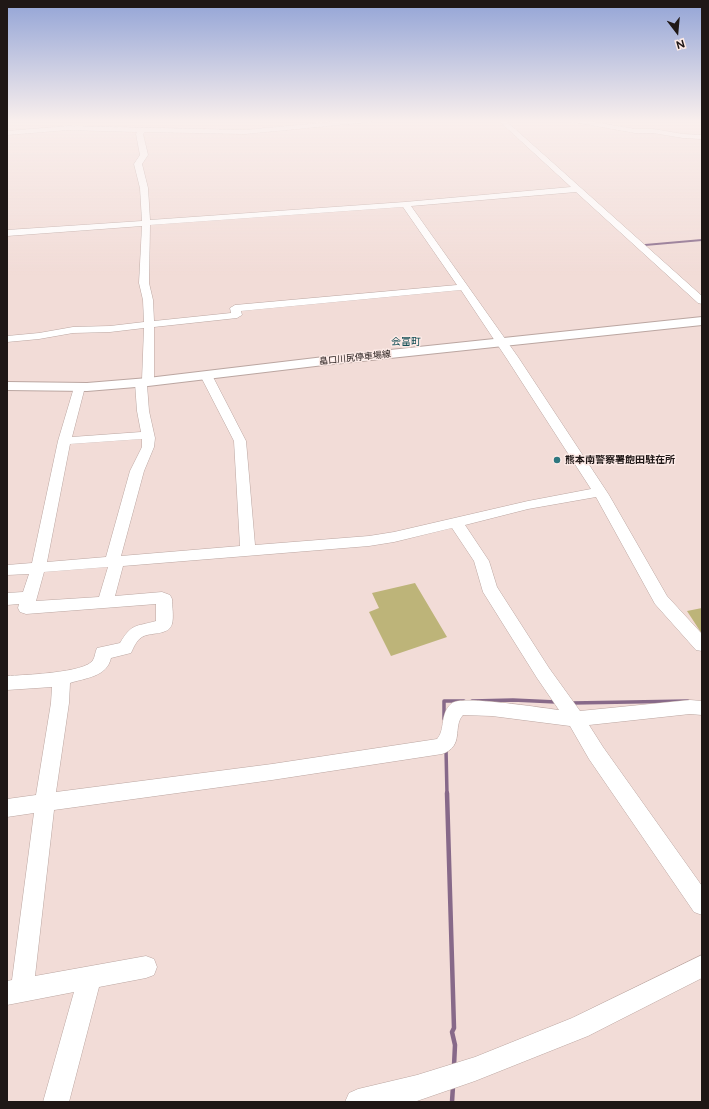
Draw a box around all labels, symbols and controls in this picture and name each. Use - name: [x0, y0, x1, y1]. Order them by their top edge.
- north arrow: [657, 12, 697, 52]
- text: N: [675, 37, 686, 51]
- district label: 会富町: [391, 336, 421, 348]
- street label: 畠口川尻停車場線: [319, 349, 391, 367]
- place label: 熊本南警察署飽田駐在所: [565, 454, 675, 466]
- marker: 熊本南警察署飽田駐在所: [552, 455, 562, 465]

